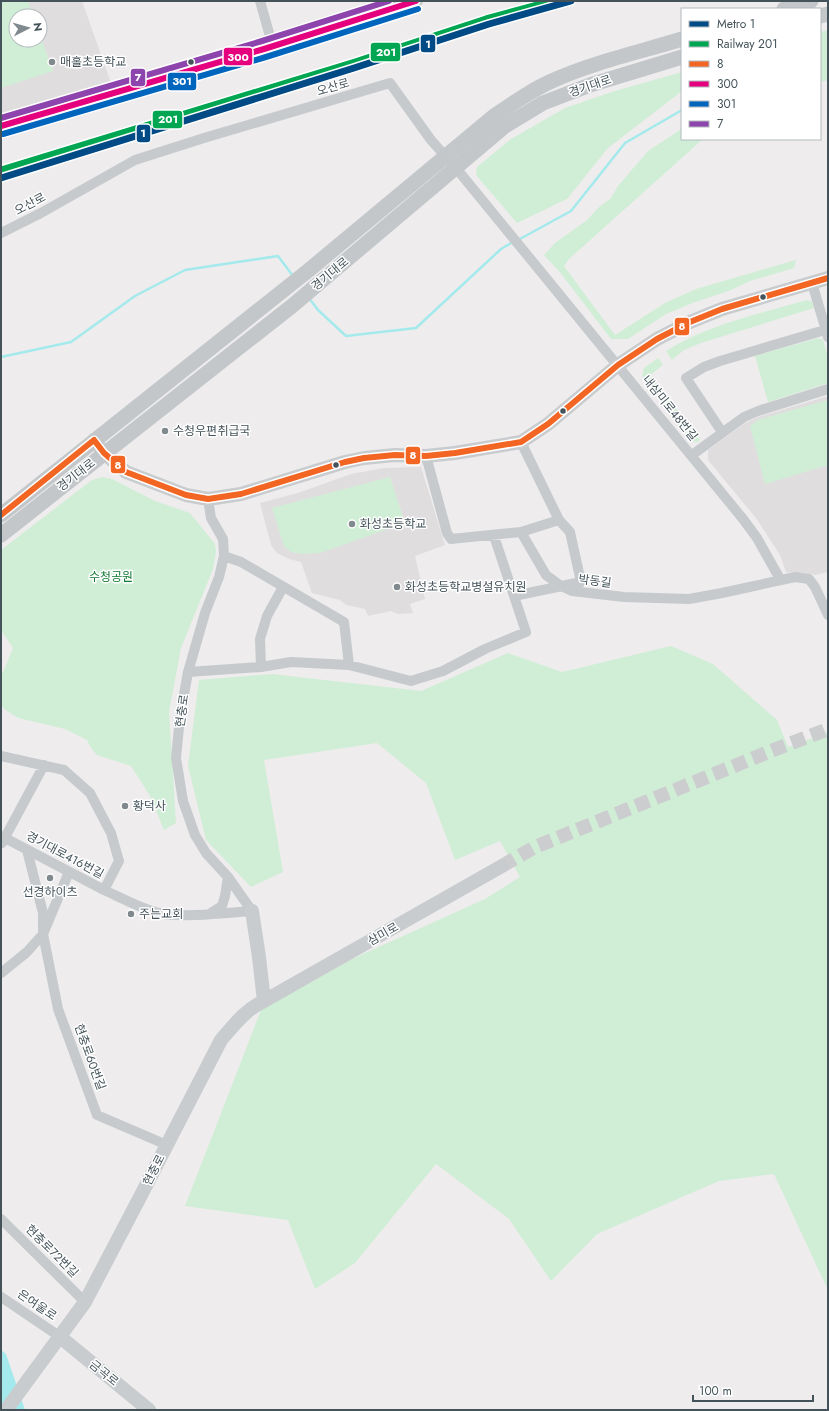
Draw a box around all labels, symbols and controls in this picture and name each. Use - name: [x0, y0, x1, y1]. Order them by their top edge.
- north arrow: [8, 8, 48, 48]
- legend: [681, 8, 821, 140]
- text: Metro 1: [717, 15, 755, 33]
- text: N: [30, 22, 46, 32]
- line badge: 1: [420, 34, 436, 53]
- text: Railway 201: [717, 35, 778, 53]
- text: 1: [425, 36, 431, 52]
- line badge: 201: [370, 42, 401, 62]
- text: 201: [376, 44, 396, 60]
- line badge: 300: [223, 47, 253, 66]
- text: 300: [227, 49, 249, 65]
- place label: 매홀초등학교: [60, 53, 126, 71]
- text: 8: [717, 55, 724, 73]
- marker: 매홀초등학교: [47, 57, 57, 67]
- unlabelled marker: [186, 57, 196, 67]
- line badge: 7: [130, 68, 146, 87]
- text: 7: [135, 69, 142, 85]
- street label: 경기대로: [566, 70, 614, 102]
- line badge: 301: [167, 72, 197, 91]
- text: 301: [172, 73, 192, 89]
- street label: 오산로: [315, 74, 351, 100]
- text: 300: [717, 75, 738, 93]
- text: 301: [717, 95, 736, 113]
- line badge: 201: [152, 110, 183, 129]
- text: 201: [158, 111, 178, 127]
- text: 7: [717, 115, 724, 133]
- line badge: 1: [136, 124, 151, 143]
- text: 1: [140, 125, 146, 141]
- street label: 오산로: [11, 188, 49, 220]
- street label: 경기대로: [307, 253, 353, 295]
- unlabelled marker: [758, 292, 768, 302]
- line badge: 8: [674, 317, 690, 336]
- text: 8: [679, 318, 686, 334]
- street label: 내삼미로48번길: [638, 371, 702, 445]
- unlabelled marker: [558, 406, 568, 416]
- place label: 수청우편취급국: [173, 422, 250, 440]
- marker: 수청우편취급국: [160, 426, 170, 436]
- line badge: 8: [405, 446, 421, 465]
- text: 8: [410, 447, 417, 463]
- street label: 경기대로: [53, 454, 99, 496]
- line badge: 8: [110, 455, 126, 474]
- text: 8: [115, 457, 122, 473]
- unlabelled marker: [331, 460, 341, 470]
- place label: 화성초등학교: [360, 515, 426, 533]
- marker: 화성초등학교: [347, 519, 357, 529]
- park label: 수청공원: [89, 568, 133, 586]
- street label: 박동길: [577, 570, 613, 592]
- place label: 화성초등학교병설유치원: [405, 578, 526, 596]
- marker: 화성초등학교병설유치원: [392, 582, 402, 592]
- street label: 현충로: [171, 693, 193, 729]
- place label: 황덕사: [133, 797, 166, 815]
- marker: 황덕사: [120, 801, 130, 811]
- street label: 경기대로416번길: [23, 827, 107, 883]
- marker: 선경하이츠: [45, 873, 55, 883]
- place label: 선경하이츠: [22, 883, 78, 901]
- place label: 주는교회: [139, 905, 183, 923]
- marker: 주는교회: [126, 909, 136, 919]
- street label: 삼미로: [364, 918, 402, 950]
- street label: 현충로60번길: [70, 1021, 110, 1093]
- street label: 현충로: [138, 1151, 170, 1189]
- street label: 현충로72번길: [21, 1220, 83, 1282]
- street label: 은여울로: [14, 1285, 60, 1325]
- street label: 금곡로: [85, 1356, 123, 1390]
- scale bar: [693, 1377, 813, 1403]
- text: 100 m: [699, 1382, 732, 1400]

